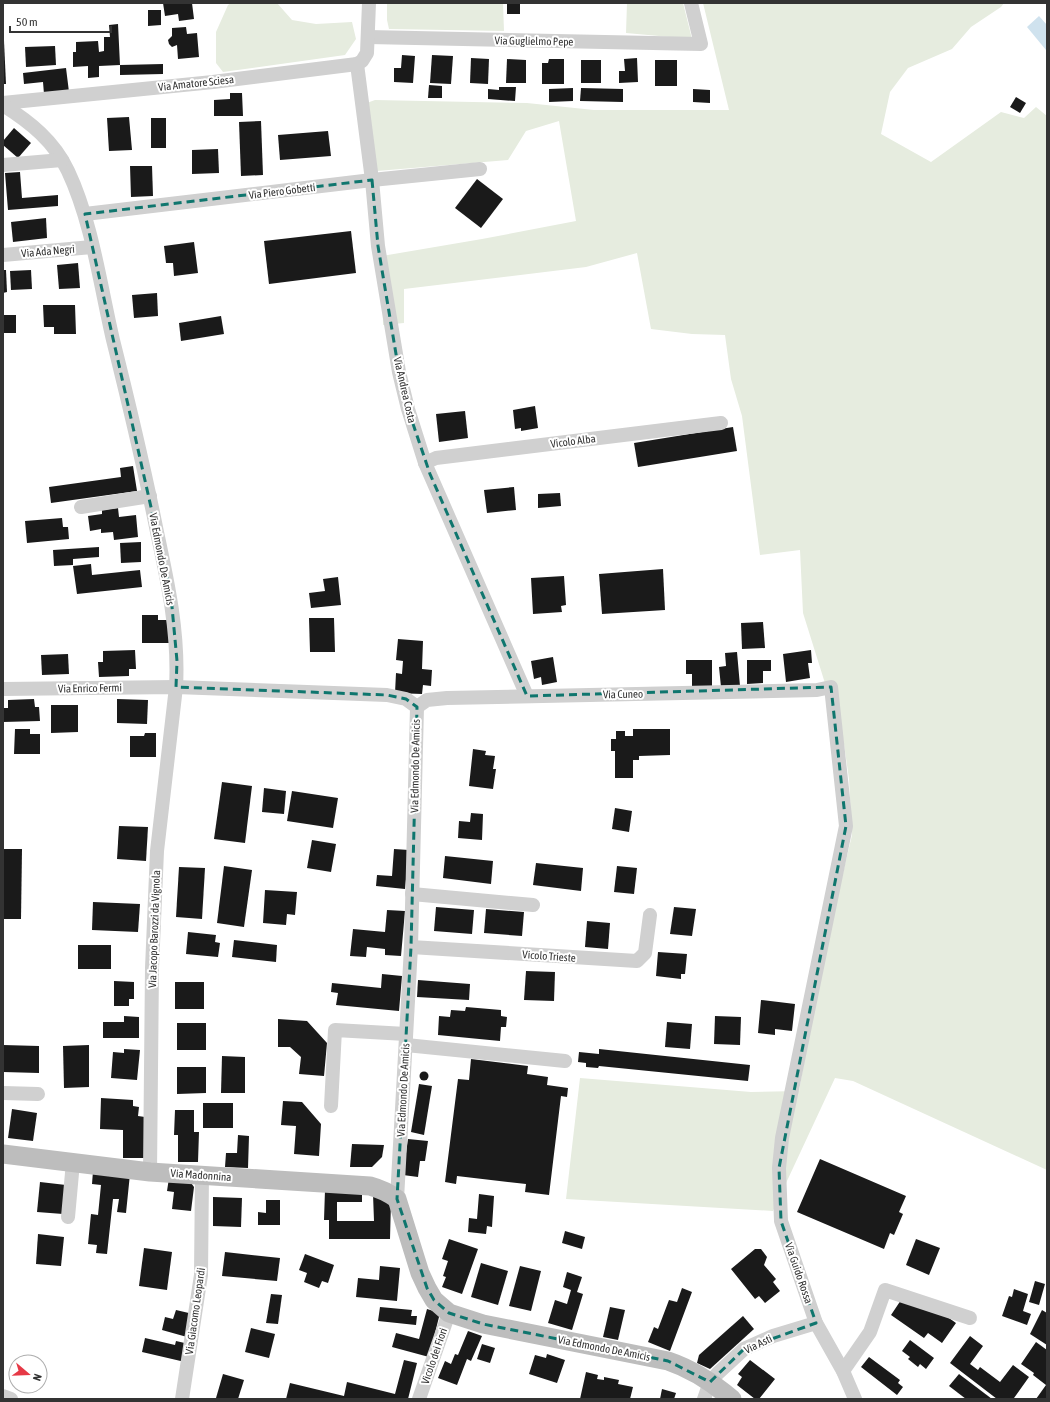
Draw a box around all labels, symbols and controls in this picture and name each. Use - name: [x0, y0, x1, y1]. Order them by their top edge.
- scale bar: [10, 8, 111, 34]
- text: 50 m: [16, 15, 38, 29]
- street label: Via Guglielmo Pepe: [494, 34, 574, 48]
- street label: Via Amatore Sciesa: [158, 73, 234, 93]
- street label: Via Piero Gobetti: [248, 181, 316, 201]
- street label: Via Ada Negri: [21, 243, 75, 259]
- street label: Via Andrea Costa: [392, 356, 418, 424]
- street label: Vicolo Alba: [550, 432, 596, 450]
- street label: Via Edmondo De Amicis: [147, 512, 177, 606]
- street label: Via Enrico Fermi: [58, 681, 122, 695]
- street label: Via Cuneo: [603, 688, 643, 700]
- street label: Via Edmondo De Amicis: [408, 719, 422, 813]
- street label: Via Jacopo Barozzi da Vignola: [146, 870, 162, 988]
- street label: Vicolo Trieste: [522, 948, 576, 964]
- street label: Via Edmondo De Amicis: [395, 1043, 411, 1137]
- street label: Via Madonnina: [170, 1167, 232, 1183]
- street label: Via Guido Rossa: [783, 1241, 815, 1305]
- street label: Via Giacomo Leopardi: [183, 1267, 207, 1355]
- street label: Vicolo dei Fiori: [419, 1326, 449, 1386]
- street label: Via Asti: [742, 1332, 774, 1356]
- street label: Via Edmondo De Amicis: [557, 1333, 651, 1363]
- north arrow: [8, 1354, 48, 1394]
- text: N: [31, 1372, 44, 1382]

